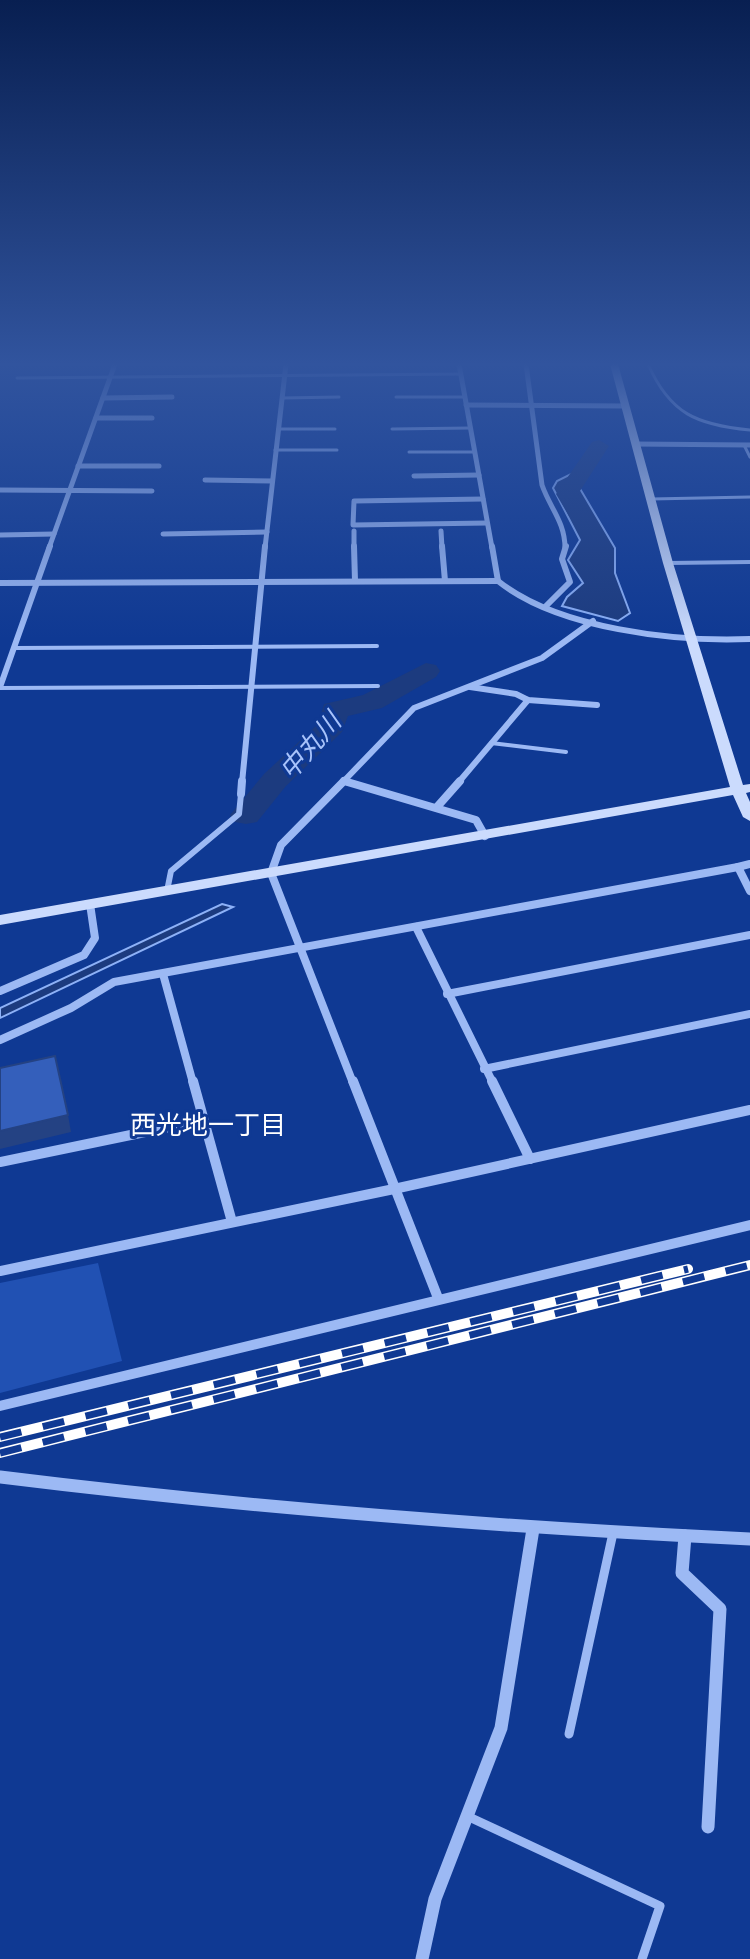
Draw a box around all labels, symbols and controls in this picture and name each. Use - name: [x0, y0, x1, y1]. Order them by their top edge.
- water label: 中丸川: [270, 702, 350, 787]
- district label: 西光地一丁目: [130, 1106, 286, 1142]

